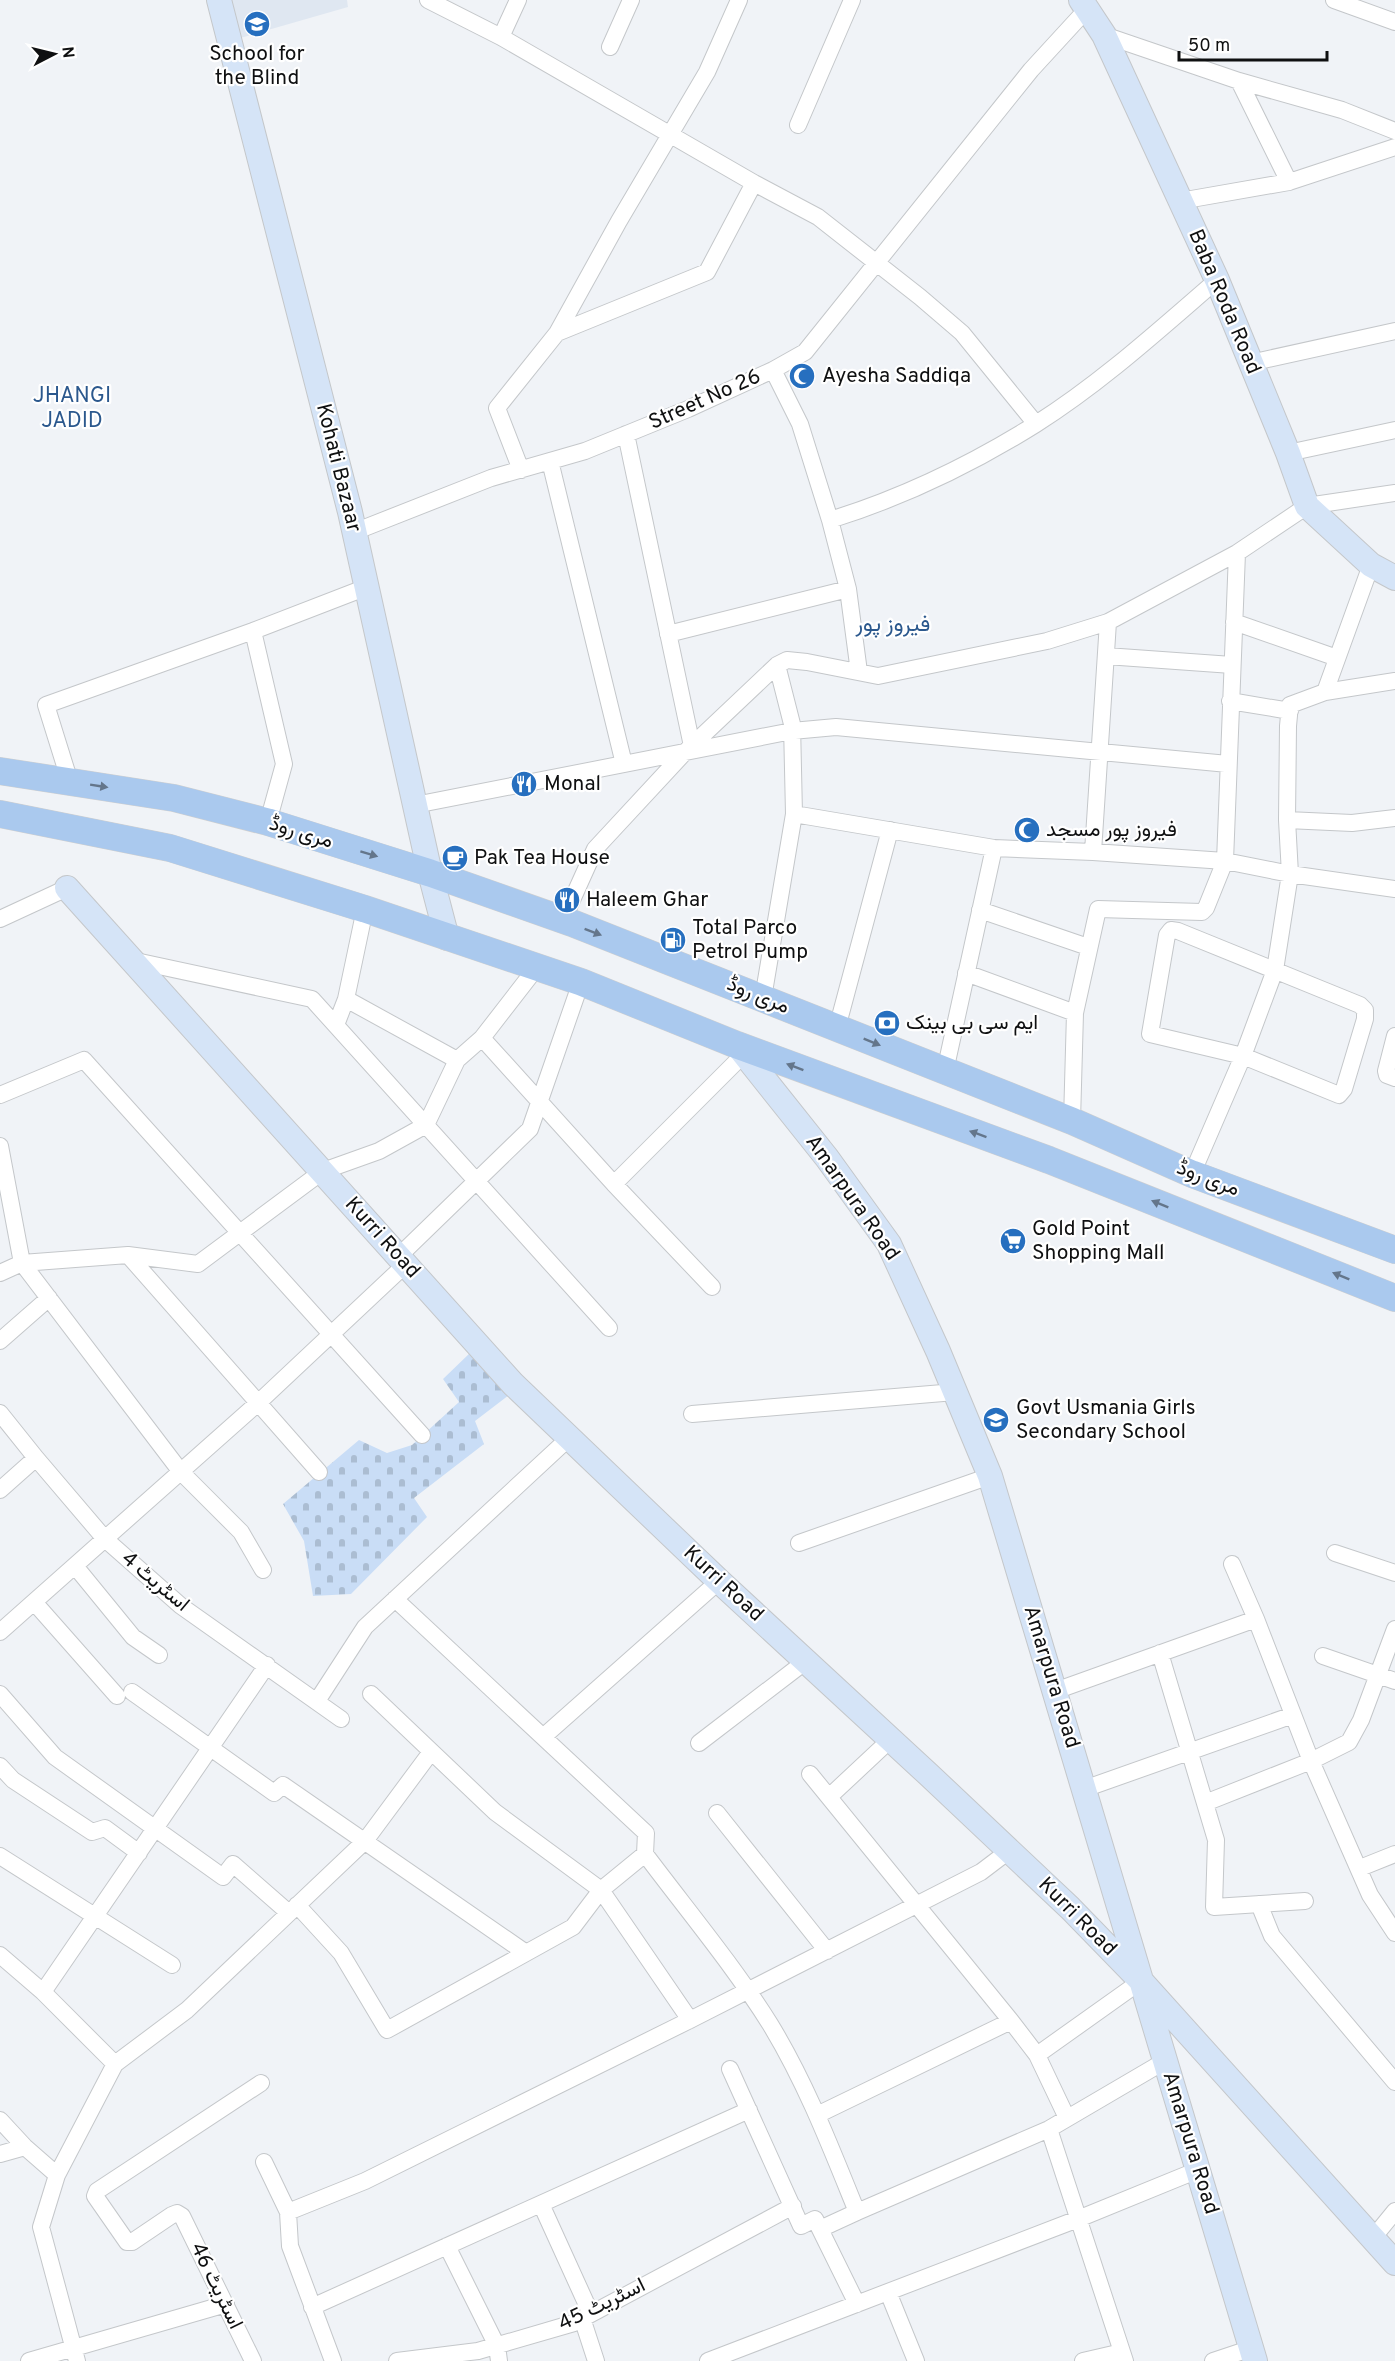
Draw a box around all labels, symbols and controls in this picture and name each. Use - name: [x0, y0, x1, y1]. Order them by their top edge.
- school or university icon: School for the Blind: [242, 9, 272, 39]
- north arrow: [24, 24, 84, 84]
- scale bar: [1179, 24, 1328, 62]
- text: 50 m: [1188, 35, 1230, 58]
- place label: School for the Blind: [209, 41, 305, 92]
- text: N: [56, 45, 78, 59]
- street label: Baba Roda Road: [1181, 225, 1267, 379]
- mosque icon: Ayesha Saddiqa: [787, 361, 817, 391]
- street label: Street No 26: [645, 363, 765, 437]
- place label: Ayesha Saddiqa: [822, 363, 971, 390]
- district label: JHANGI JADID: [33, 383, 111, 435]
- street label: Kohati Bazaar: [309, 401, 367, 535]
- district label: فیروز پور: [855, 612, 930, 639]
- restaurant icon: Monal: [509, 769, 539, 799]
- place label: Monal: [544, 771, 601, 798]
- one-way arrow: [90, 782, 109, 791]
- street label: مری روڈ: [266, 811, 336, 855]
- mosque icon: فیروز پور مسجد: [1012, 815, 1042, 845]
- place label: فیروز پور مسجد: [1046, 817, 1177, 844]
- cafe icon: Pak Tea House: [440, 843, 470, 873]
- place label: Pak Tea House: [474, 845, 610, 872]
- one-way arrow: [360, 850, 378, 859]
- restaurant icon: Haleem Ghar: [552, 885, 582, 915]
- place label: Haleem Ghar: [586, 887, 708, 914]
- place label: Total Parco Petrol Pump: [692, 915, 808, 966]
- fuel station icon: Total Parco Petrol Pump: [658, 925, 688, 955]
- one-way arrow: [585, 927, 603, 937]
- street label: مری روڈ: [723, 971, 793, 1021]
- bank icon: ایم سی بی بینک: [872, 1008, 902, 1038]
- place label: ایم سی بی بینک: [906, 1010, 1038, 1037]
- one-way arrow: [864, 1037, 882, 1047]
- one-way arrow: [785, 1062, 803, 1072]
- one-way arrow: [969, 1129, 987, 1138]
- street label: Amarpura Road: [799, 1130, 905, 1266]
- street label: مری روڈ: [1173, 1155, 1243, 1203]
- street label: Kurri Road: [338, 1192, 426, 1284]
- one-way arrow: [1150, 1199, 1168, 1209]
- place label: Gold Point Shopping Mall: [1032, 1216, 1165, 1267]
- supermarket icon: Gold Point Shopping Mall: [998, 1226, 1028, 1256]
- one-way arrow: [1331, 1271, 1349, 1281]
- place label: Govt Usmania Girls Secondary School: [1016, 1395, 1196, 1446]
- school or university icon: Govt Usmania Girls Secondary School: [981, 1405, 1011, 1435]
- street label: Kurri Road: [677, 1540, 769, 1628]
- street label: اسٹریٹ 4: [115, 1546, 195, 1618]
- street label: Amarpura Road: [1016, 1602, 1086, 1752]
- street label: Kurri Road: [1032, 1872, 1122, 1962]
- street label: Amarpura Road: [1155, 2068, 1225, 2218]
- street label: اسٹریٹ 46: [183, 2238, 249, 2334]
- street label: اسٹریٹ 45: [554, 2272, 650, 2338]

